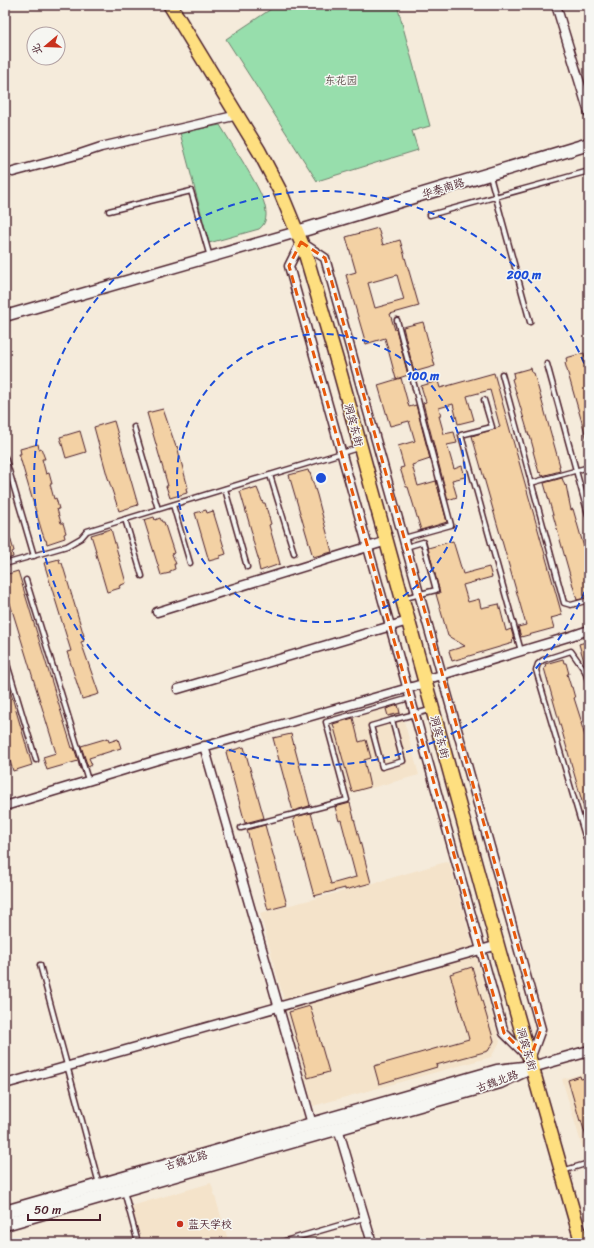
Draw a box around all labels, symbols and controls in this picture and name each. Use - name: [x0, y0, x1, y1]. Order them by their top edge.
- north arrow: [26, 26, 66, 66]
- text: 北: [26, 41, 48, 57]
- park label: 东花园: [325, 71, 358, 90]
- street label: 华泰南路: [419, 173, 467, 204]
- text: 200 m: [506, 264, 542, 286]
- text: 100 m: [407, 365, 440, 387]
- street label: 洞宾东街: [339, 401, 369, 450]
- centre of rings: [314, 471, 328, 485]
- street label: 洞宾东街: [425, 713, 455, 762]
- street label: 洞宾东街: [511, 1025, 542, 1074]
- street label: 古魏北路: [473, 1065, 521, 1098]
- street label: 古魏北路: [162, 1145, 210, 1176]
- scale bar: [28, 1196, 100, 1222]
- text: 50 m: [34, 1199, 61, 1221]
- place label: 蓝天学校: [188, 1215, 232, 1234]
- marker: 蓝天学校: [175, 1219, 185, 1229]

